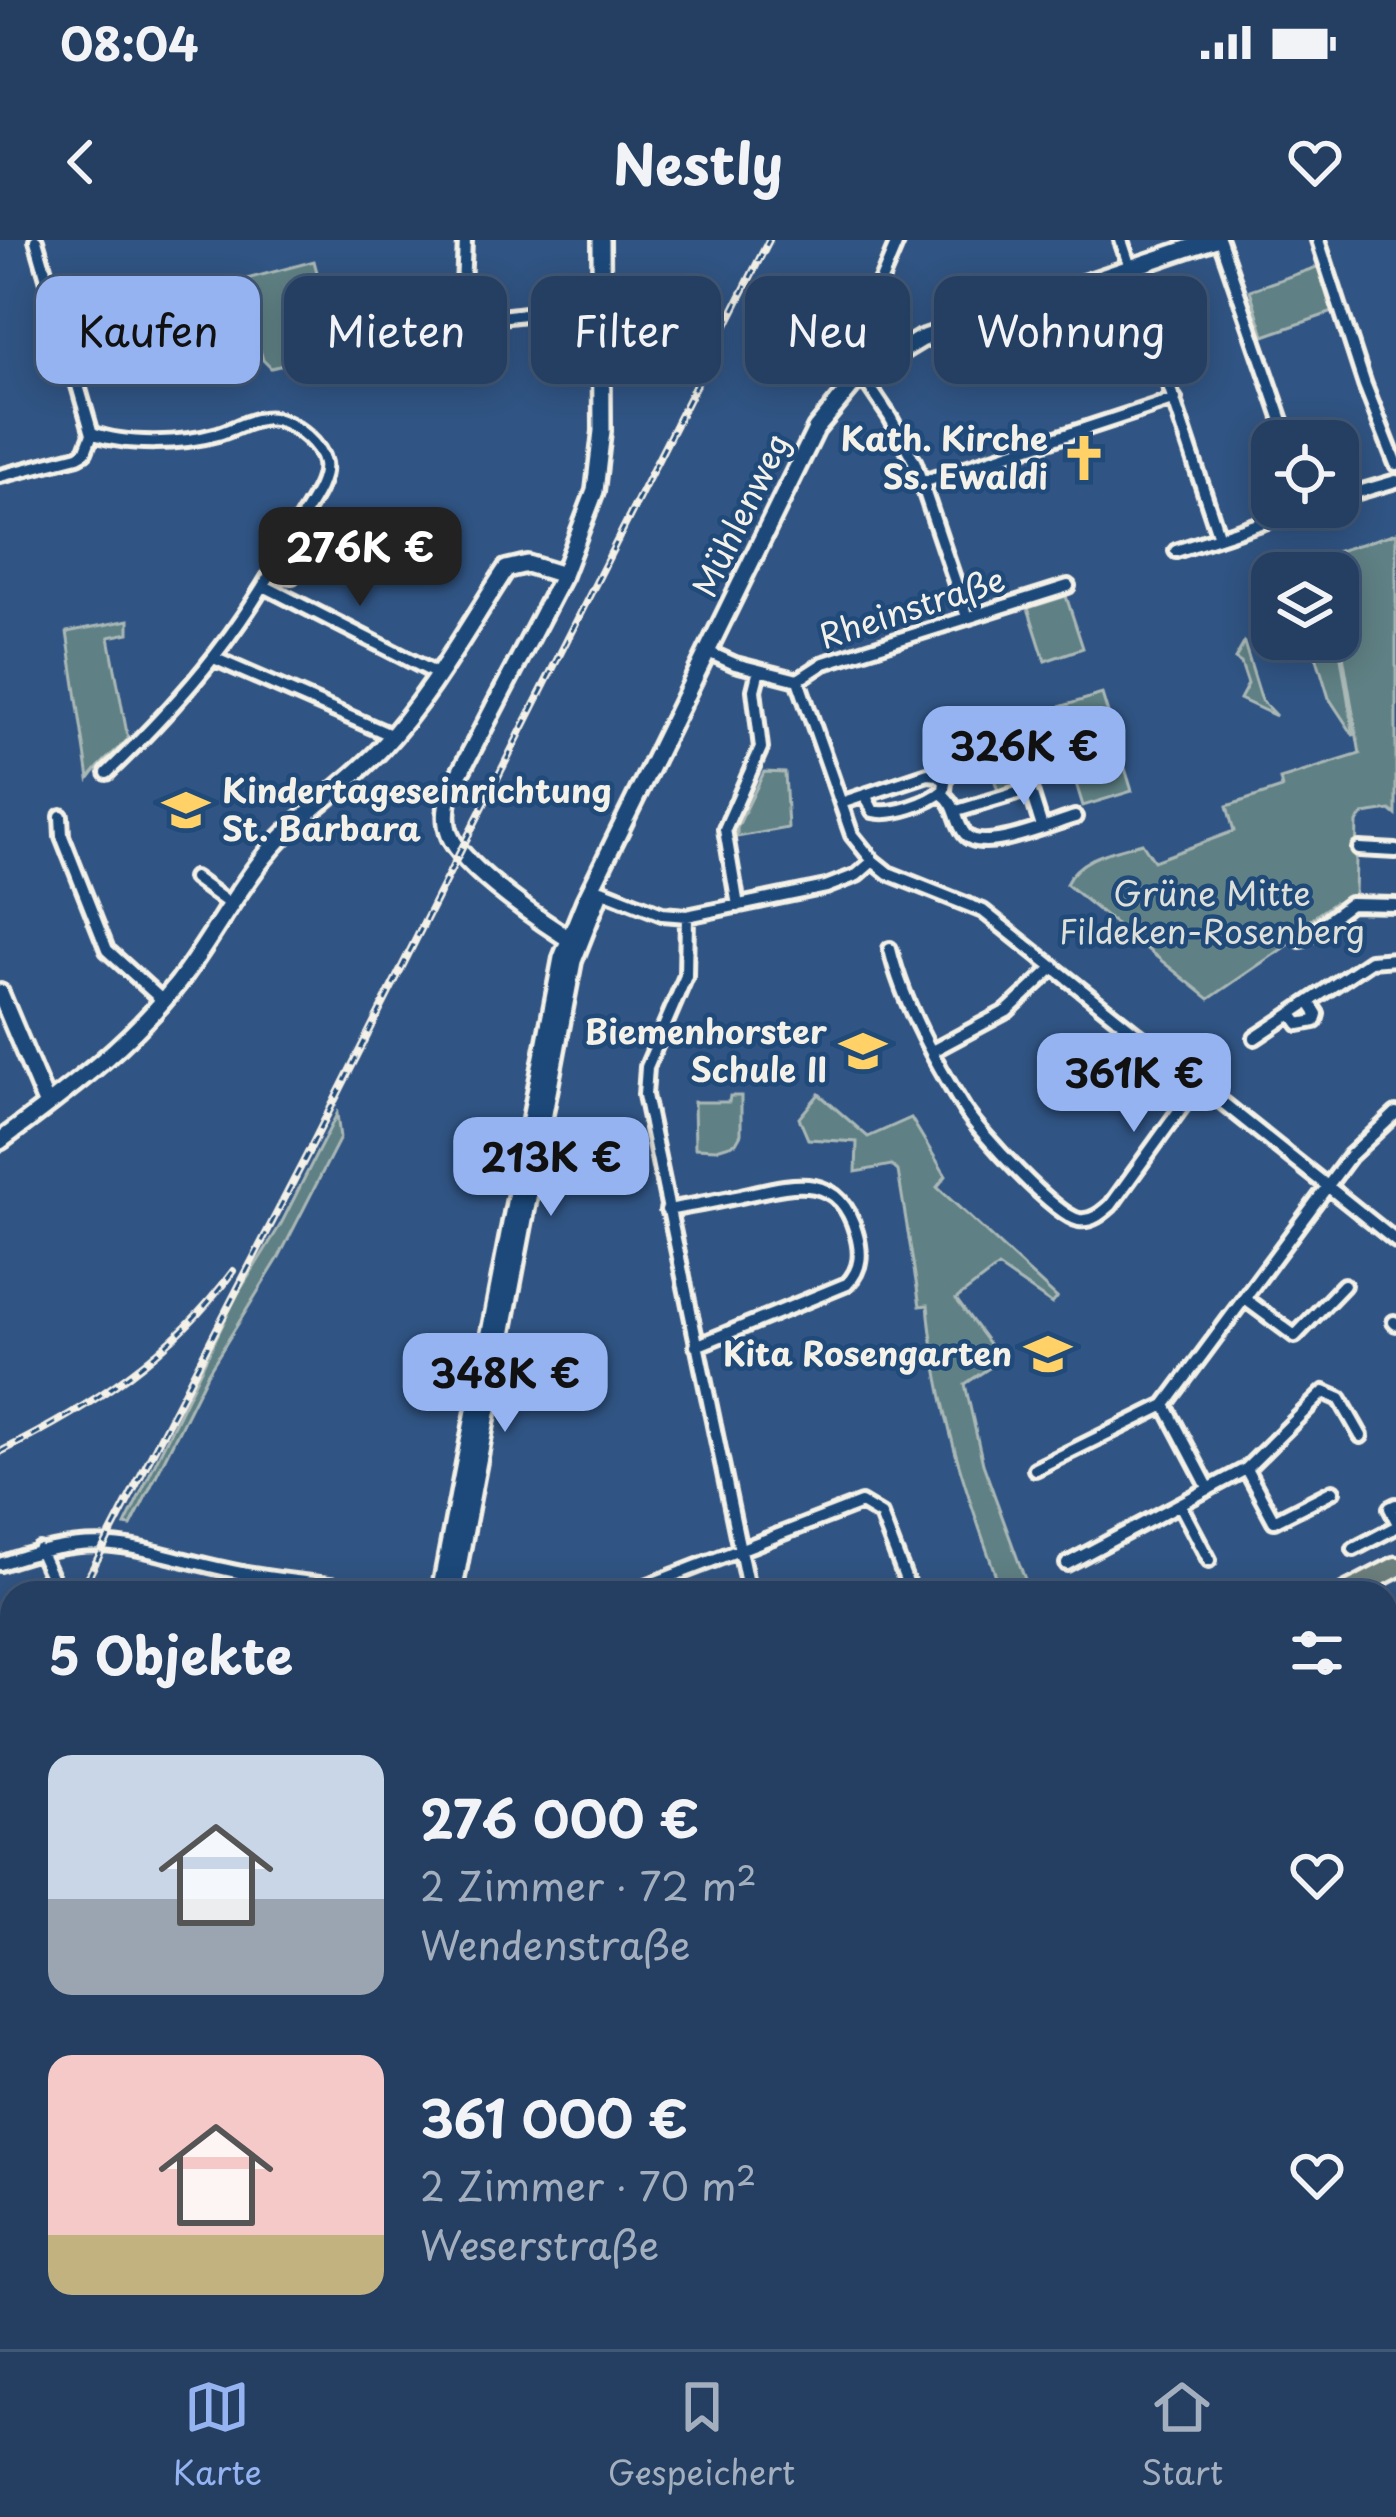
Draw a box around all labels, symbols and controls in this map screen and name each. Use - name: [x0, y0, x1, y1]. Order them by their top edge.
- text: 08:04: [60, 8, 199, 76]
- text: Nestly: [613, 122, 783, 203]
- icon: back: [48, 129, 114, 195]
- icon: heart: [1282, 129, 1348, 195]
- chip: Kaufen: [36, 276, 260, 384]
- chip: Mieten: [284, 276, 507, 384]
- chip: Filter: [531, 276, 721, 384]
- chip: Neu: [745, 276, 910, 384]
- chip: Wohnung: [934, 276, 1207, 384]
- place label: Kath. Kirche Ss. Ewaldi: [840, 412, 1048, 500]
- map controls: [1251, 420, 1359, 660]
- button: locate: [1251, 420, 1359, 528]
- street label: Mühlenweg: [678, 424, 800, 605]
- church icon: Kath. Kirche Ss. Ewaldi: [1059, 433, 1109, 483]
- pin: 276K €: [262, 507, 458, 609]
- text: 276K €: [286, 516, 434, 575]
- button: layers: [1251, 552, 1359, 660]
- street label: Rheinstraße: [812, 553, 1011, 660]
- pin: 326K €: [926, 706, 1122, 808]
- text: 326K €: [949, 715, 1099, 774]
- place label: Kindertageseinrichtung St. Barbara: [222, 764, 611, 852]
- school or university icon: Kindertageseinrichtung St. Barbara: [161, 785, 211, 835]
- park label: Grüne Mitte Fildeken-Rosenberg: [1059, 867, 1365, 955]
- place label: Biemenhorster Schule II: [584, 1005, 827, 1093]
- school or university icon: Biemenhorster Schule II: [838, 1026, 888, 1076]
- pin: 361K €: [1036, 1033, 1232, 1135]
- text: 361K €: [1064, 1042, 1204, 1101]
- pin: 213K €: [453, 1117, 649, 1219]
- text: 213K €: [480, 1126, 622, 1185]
- place label: Kita Rosengarten: [723, 1327, 1012, 1377]
- school or university icon: Kita Rosengarten: [1023, 1329, 1073, 1379]
- pin: 348K €: [407, 1333, 603, 1435]
- text: 348K €: [430, 1342, 580, 1401]
- text: 5 Objekte: [48, 1615, 293, 1692]
- icon: filters: [1284, 1620, 1350, 1686]
- text: 276 000 €: [420, 1778, 699, 1855]
- icon: home: [144, 1803, 288, 1947]
- icon: heart: [1284, 1842, 1350, 1908]
- text: 2 Zimmer · 72 m²: [420, 1855, 757, 1914]
- text: Wendenstraße: [420, 1914, 690, 1973]
- text: 361 000 €: [420, 2078, 688, 2155]
- icon: home: [144, 2103, 288, 2247]
- icon: heart: [1284, 2142, 1350, 2208]
- text: 2 Zimmer · 70 m²: [420, 2155, 756, 2214]
- text: Weserstraße: [420, 2214, 659, 2273]
- tab: Karte: [173, 2374, 262, 2496]
- tab: Gespeichert: [608, 2374, 795, 2496]
- tab: Start: [1141, 2374, 1223, 2496]

